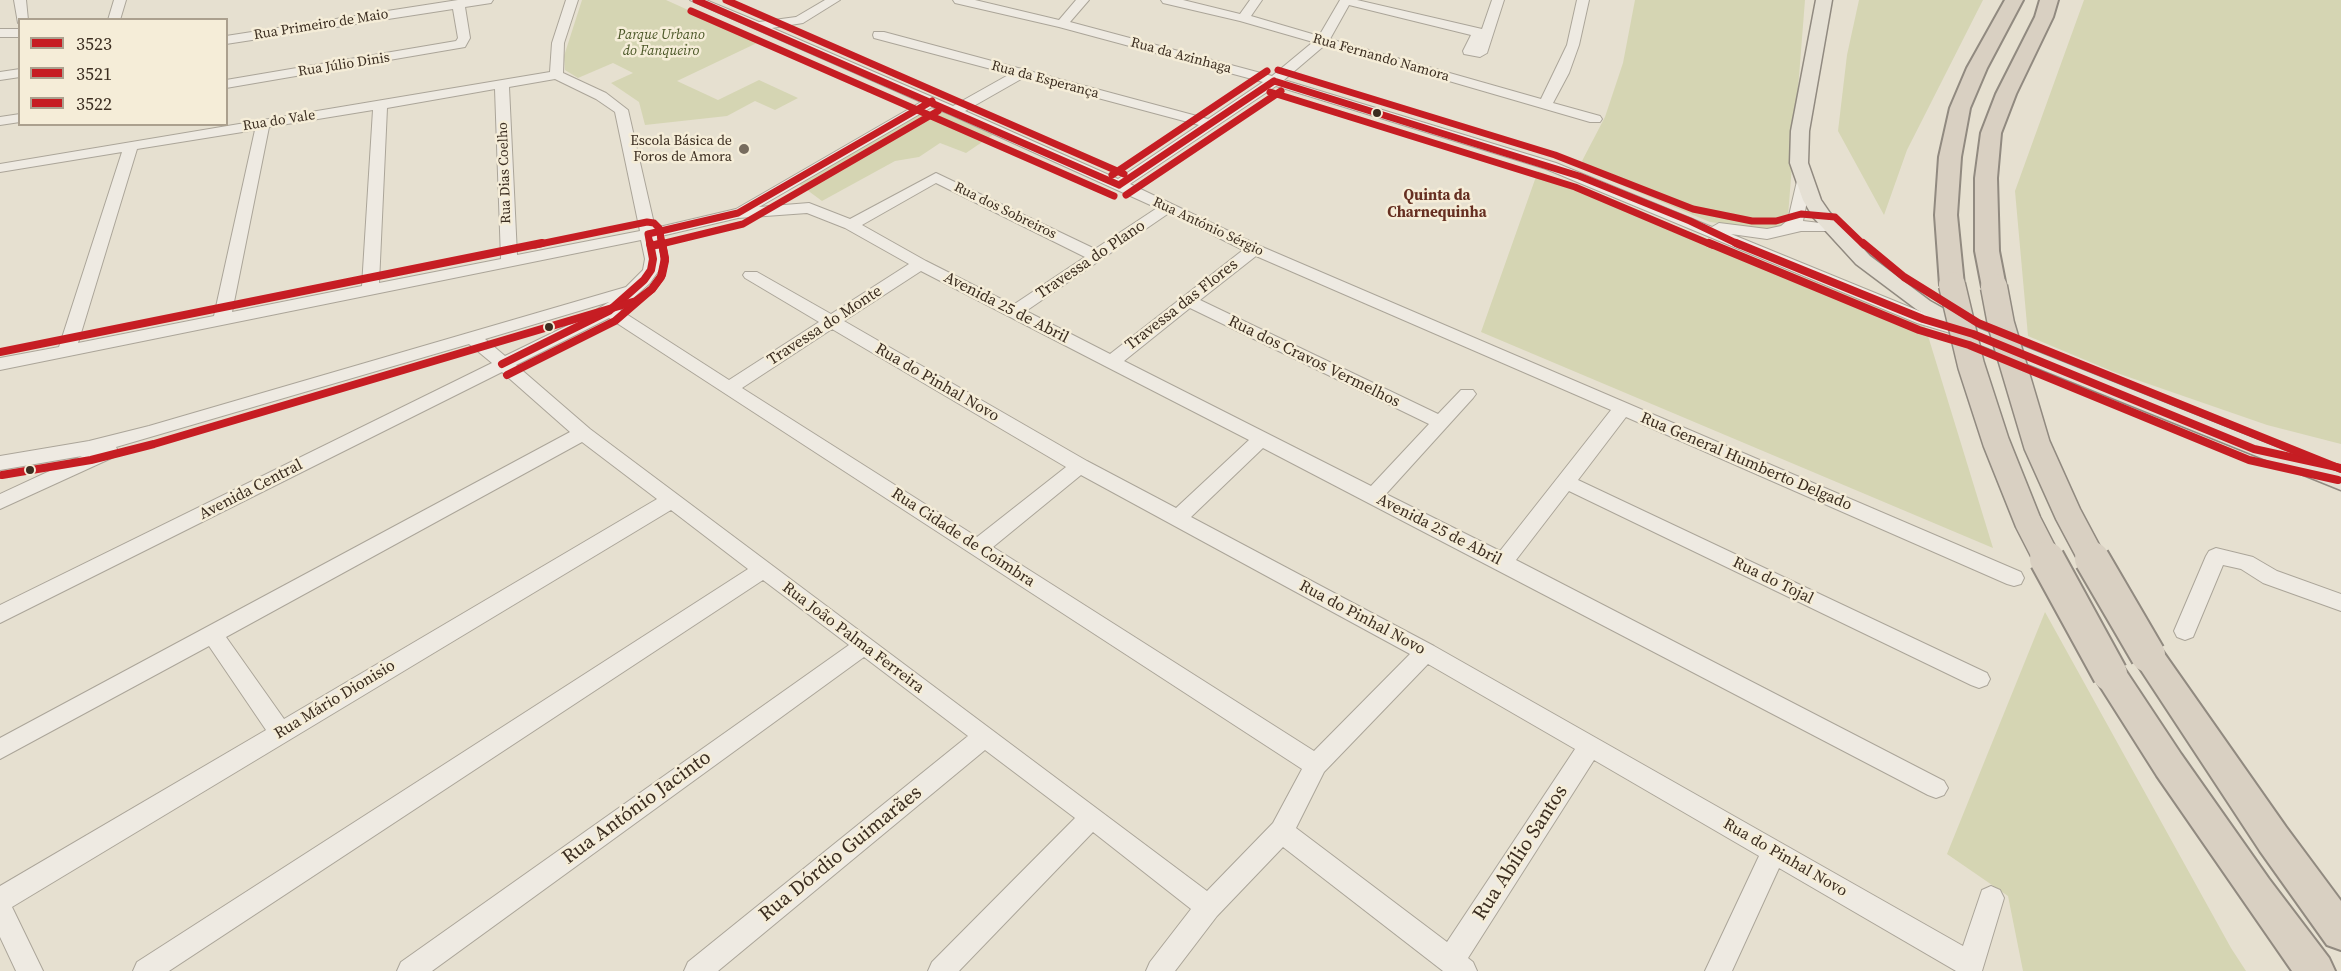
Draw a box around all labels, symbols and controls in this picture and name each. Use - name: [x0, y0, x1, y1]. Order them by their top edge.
- street label: Rua Primeiro de Maio: [253, 6, 389, 44]
- legend: [18, 18, 228, 126]
- park label: Parque Urbano do Fanqueiro: [617, 27, 705, 60]
- street label: Rua Fernando Namora: [1311, 30, 1451, 86]
- text: 3523: [76, 31, 112, 56]
- street label: Rua da Azinhaga: [1129, 34, 1233, 78]
- street label: Rua Júlio Dinis: [297, 49, 391, 81]
- street label: Rua da Esperança: [989, 58, 1101, 102]
- text: 3521: [76, 61, 112, 86]
- text: 3522: [76, 91, 112, 116]
- street label: Rua do Vale: [242, 107, 316, 135]
- unlabelled marker: [1371, 107, 1383, 119]
- street label: Rua Dias Coelho: [495, 122, 515, 224]
- place label: Escola Básica de Foros de Amora: [630, 133, 732, 166]
- marker: Escola Básica de Foros de Amora: [737, 142, 751, 156]
- street label: Rua dos Sobreiros: [951, 179, 1059, 243]
- district label: Quinta da Charnequinha: [1387, 187, 1487, 222]
- street label: Rua António Sérgio: [1150, 194, 1266, 260]
- street label: Travessa do Plano: [1033, 216, 1149, 304]
- street label: Travessa das Flores: [1122, 255, 1242, 355]
- street label: Avenida 25 de Abril: [940, 268, 1072, 348]
- street label: Travessa do Monte: [764, 282, 886, 370]
- street label: Rua dos Cravos Vermelhos: [1225, 312, 1403, 412]
- unlabelled marker: [543, 321, 555, 333]
- street label: Rua do Pinhal Novo: [871, 340, 1003, 426]
- street label: Rua General Humberto Delgado: [1637, 409, 1855, 515]
- street label: Avenida Central: [196, 456, 306, 524]
- unlabelled marker: [24, 464, 36, 476]
- street label: Rua Cidade de Coimbra: [888, 484, 1038, 592]
- street label: Avenida 25 de Abril: [1373, 490, 1505, 570]
- street label: Rua do Tojal: [1729, 553, 1817, 609]
- street label: Rua do Pinhal Novo: [1296, 577, 1428, 659]
- street label: Rua João Palma Ferreira: [778, 578, 928, 698]
- street label: Rua Mário Dionisio: [271, 656, 399, 744]
- street label: Rua António Jacinto: [558, 746, 716, 870]
- street label: Rua Dórdio Guimarães: [755, 781, 927, 927]
- street label: Rua Abílio Santos: [1468, 781, 1574, 925]
- street label: Rua do Pinhal Novo: [1719, 815, 1851, 901]

